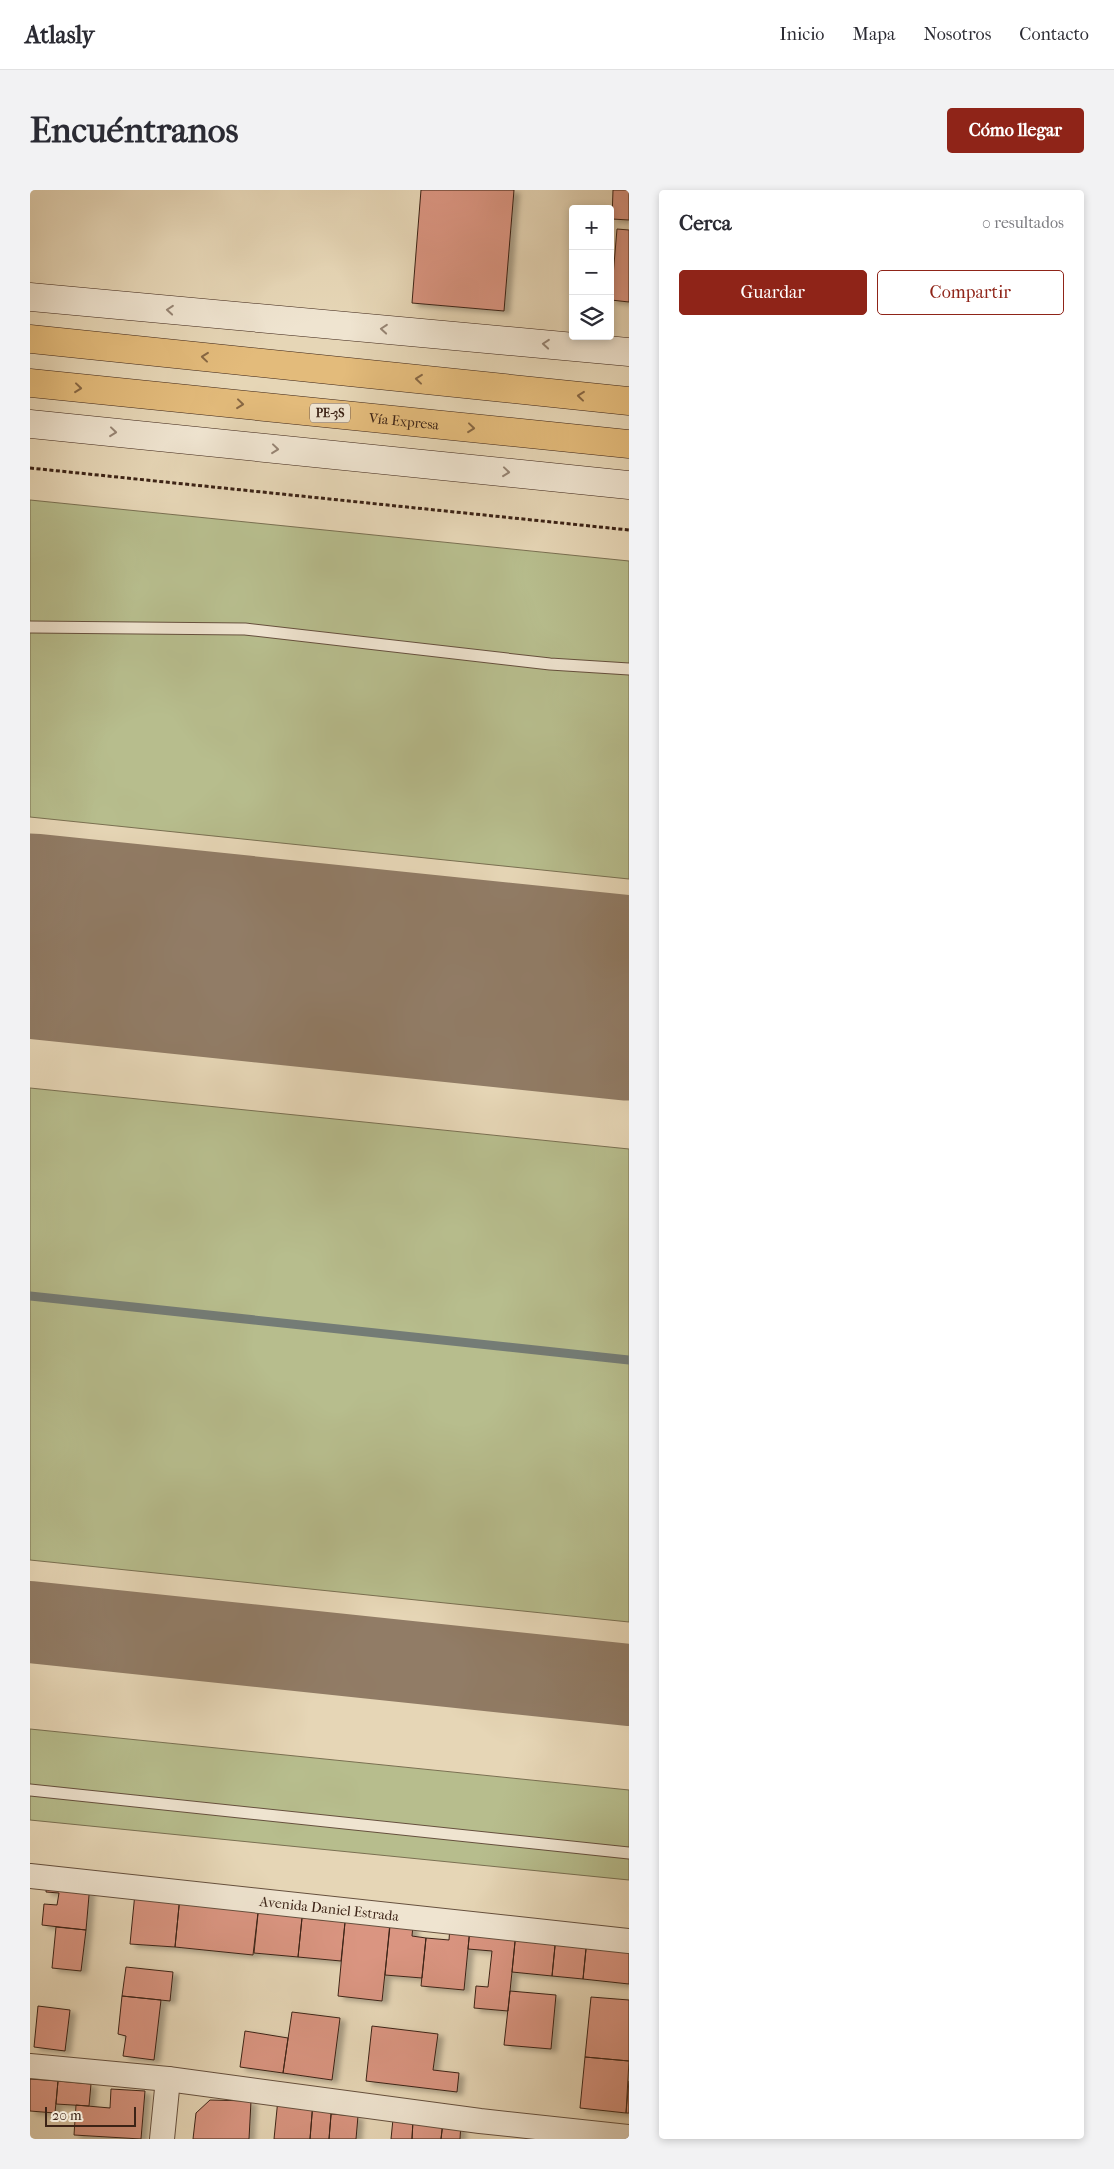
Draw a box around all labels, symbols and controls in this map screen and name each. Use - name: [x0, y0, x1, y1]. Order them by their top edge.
- text: Atlasly: [25, 21, 94, 49]
- text: Inicio: [780, 24, 825, 45]
- text: Mapa: [853, 24, 895, 45]
- text: Nosotros: [923, 24, 991, 45]
- text: Contacto: [1019, 24, 1089, 45]
- button: Cómo llegar: [947, 108, 1084, 153]
- text: Encuéntranos: [30, 110, 238, 151]
- map controls: [569, 205, 614, 340]
- button: +: [569, 205, 614, 250]
- text: Cerca: [679, 211, 731, 235]
- text: 0 resultados: [982, 213, 1064, 232]
- button: −: [569, 250, 614, 295]
- button: Guardar: [679, 270, 867, 315]
- button: Compartir: [877, 270, 1064, 315]
- button: layers: [569, 295, 614, 340]
- one-way arrow: [165, 305, 173, 316]
- one-way arrow: [380, 324, 388, 335]
- one-way arrow: [541, 339, 549, 350]
- one-way arrow: [201, 352, 209, 363]
- one-way arrow: [415, 374, 423, 385]
- one-way arrow: [75, 382, 83, 393]
- one-way arrow: [576, 391, 584, 402]
- one-way arrow: [236, 398, 244, 409]
- road number: PE-3S: [310, 404, 350, 422]
- street label: Vía Expresa: [367, 409, 440, 434]
- one-way arrow: [468, 422, 476, 433]
- one-way arrow: [110, 427, 118, 438]
- one-way arrow: [271, 443, 279, 454]
- one-way arrow: [503, 466, 511, 477]
- street label: Avenida Daniel Estrada: [258, 1893, 400, 1925]
- scale bar: [45, 2104, 136, 2127]
- text: 20 m: [52, 2107, 82, 2124]

